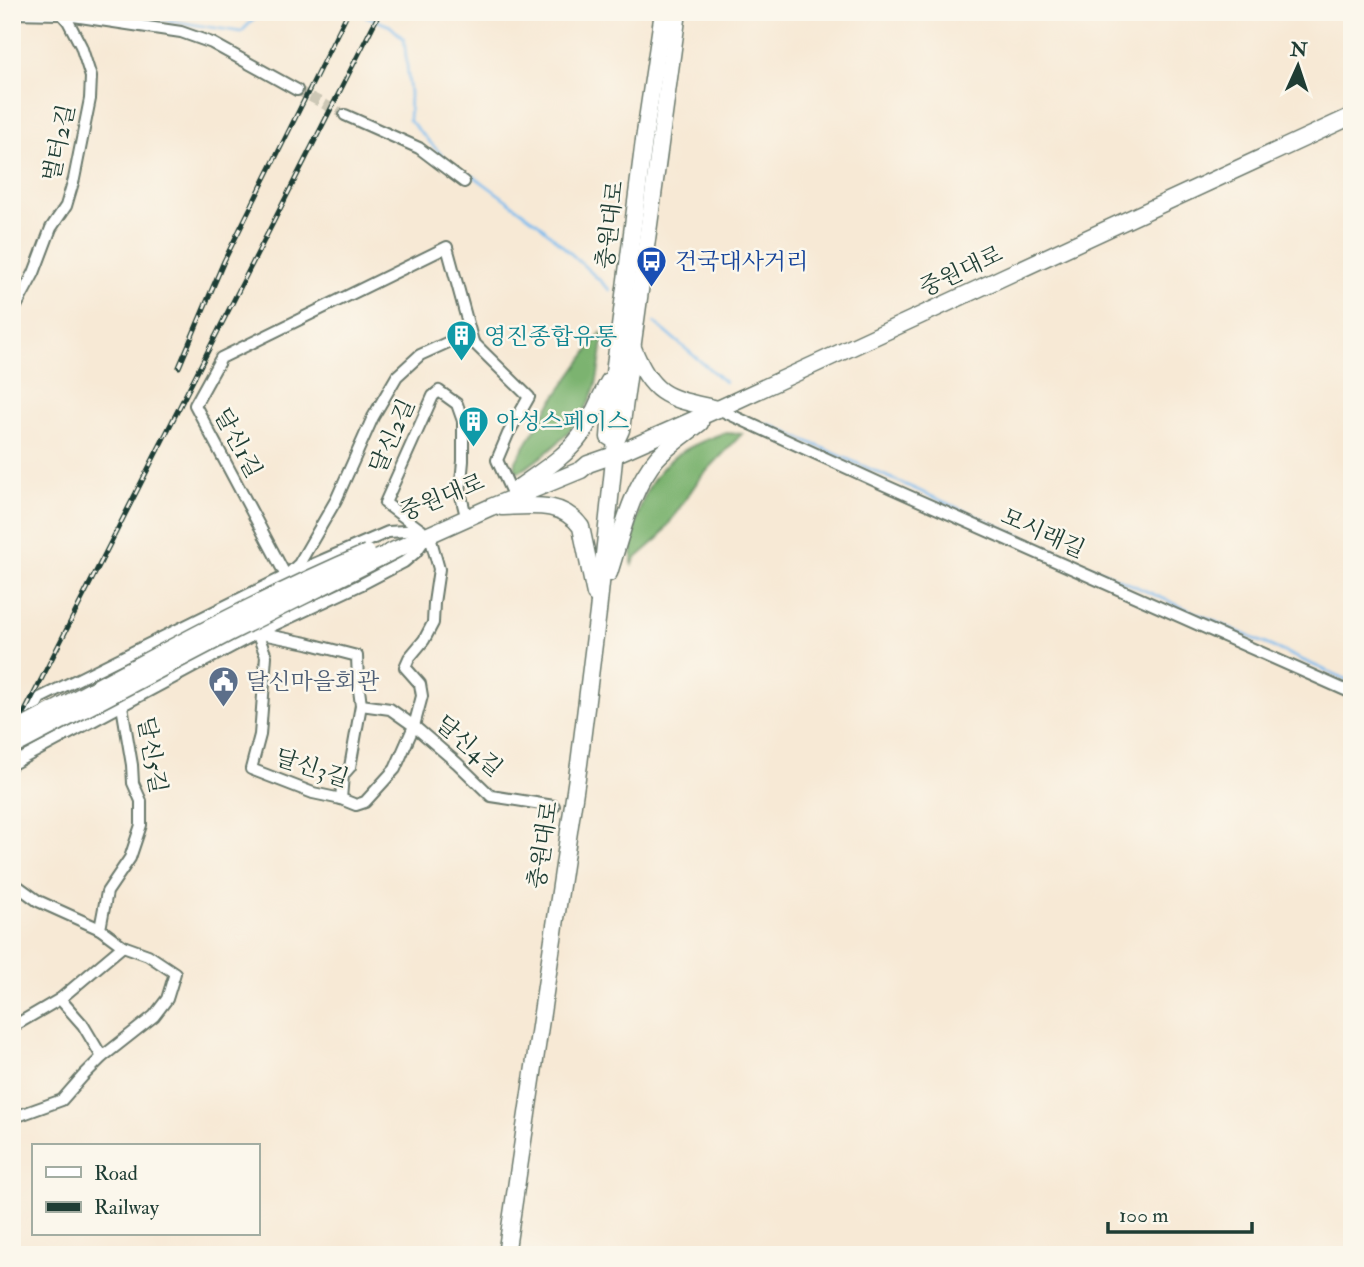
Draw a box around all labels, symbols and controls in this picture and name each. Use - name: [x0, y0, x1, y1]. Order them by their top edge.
- north arrow: [1262, 32, 1332, 102]
- text: N: [1289, 38, 1309, 63]
- street label: 벌터2길: [37, 102, 81, 184]
- street label: 충원대로: [590, 179, 630, 271]
- street label: 중원대로: [915, 239, 1007, 303]
- bus stop icon: 건국대사거리: [635, 244, 669, 288]
- place label: 건국대사거리: [675, 247, 808, 276]
- building icon: 영진종합유통: [444, 319, 478, 363]
- place label: 영진종합유통: [484, 322, 617, 351]
- street label: 달신2길: [363, 394, 421, 478]
- street label: 달신1길: [208, 403, 268, 483]
- building icon: 아성스페이스: [456, 404, 490, 448]
- place label: 아성스페이스: [496, 407, 629, 436]
- street label: 중원대로: [395, 467, 489, 527]
- street label: 모시래길: [997, 502, 1089, 564]
- public building icon: 달신마을회관: [206, 664, 240, 708]
- place label: 달신마을회관: [246, 667, 380, 696]
- street label: 달신4길: [430, 709, 508, 783]
- street label: 달신5길: [131, 715, 173, 795]
- street label: 달신3길: [272, 743, 352, 793]
- street label: 충원대로: [522, 799, 564, 891]
- legend: [32, 1144, 259, 1236]
- text: Road: [94, 1160, 139, 1187]
- scale bar: [1108, 1190, 1252, 1234]
- text: Railway: [94, 1194, 160, 1221]
- text: 100 m: [1119, 1202, 1169, 1229]

